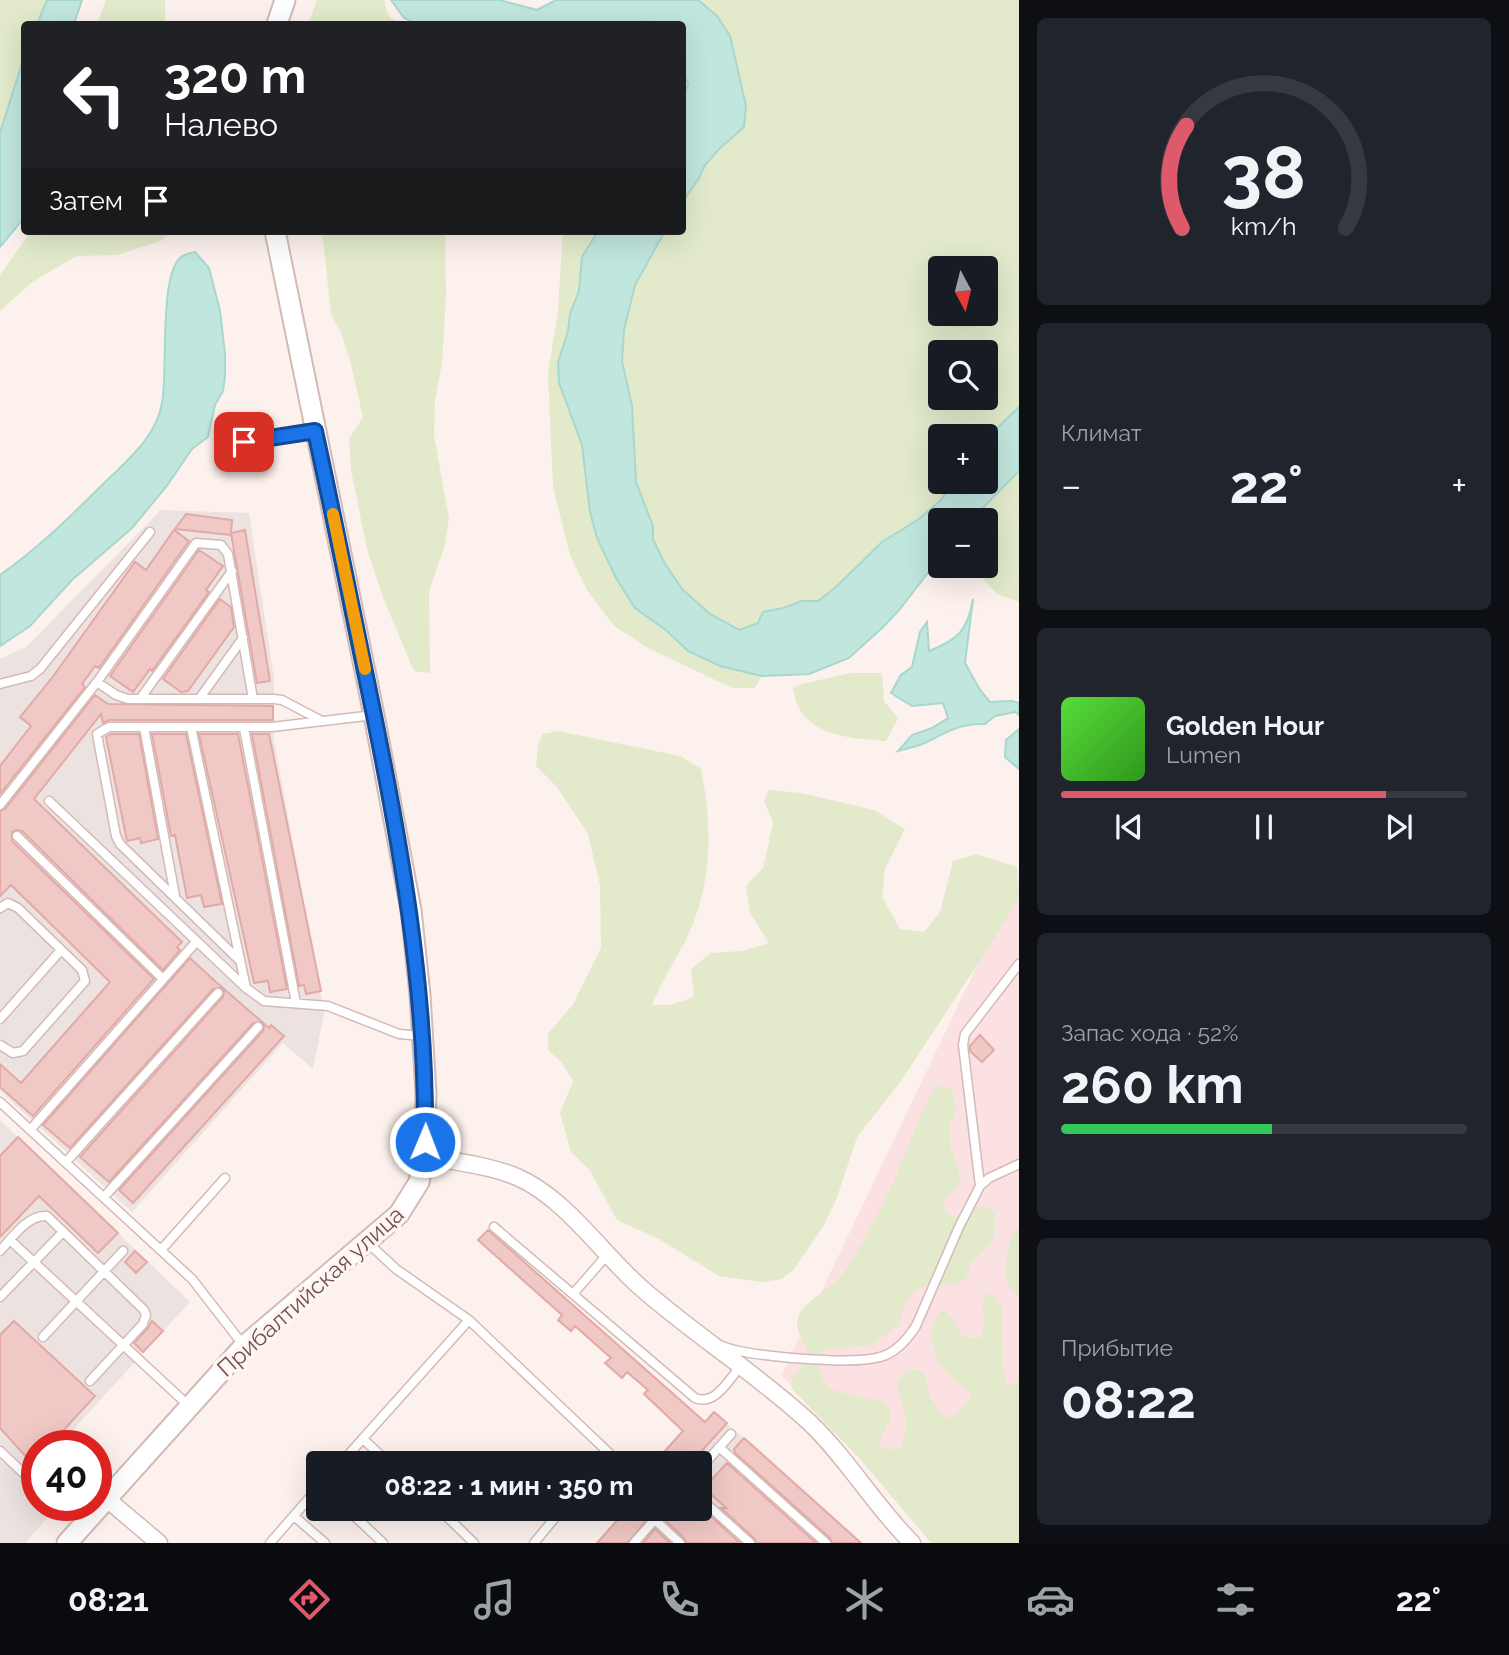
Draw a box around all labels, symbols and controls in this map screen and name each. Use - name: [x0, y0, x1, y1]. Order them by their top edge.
- text: 320 m: [164, 47, 306, 104]
- icon: left: [49, 49, 140, 140]
- text: Налево: [164, 106, 278, 143]
- text: 38: [1222, 130, 1306, 215]
- icon: arrive: [137, 182, 175, 220]
- text: Затем: [49, 186, 123, 216]
- text: km/h: [1231, 210, 1297, 240]
- north arrow: [928, 256, 998, 326]
- map controls: [928, 256, 998, 578]
- button: search: [928, 340, 998, 410]
- pin: [214, 412, 274, 472]
- text: Климат: [1061, 419, 1142, 446]
- icon: arrive: [225, 423, 263, 461]
- button: +: [928, 424, 998, 494]
- text: 22°: [1230, 454, 1303, 515]
- text: −: [1061, 463, 1081, 508]
- text: +: [1451, 463, 1467, 508]
- button: −: [928, 508, 998, 578]
- text: Golden Hour: [1166, 711, 1324, 741]
- text: Lumen: [1166, 741, 1241, 768]
- icon: previous: [1110, 808, 1148, 846]
- icon: pause: [1245, 808, 1283, 846]
- icon: next: [1380, 808, 1418, 846]
- text: Запас хода · 52%: [1061, 1019, 1238, 1046]
- text: 260 km: [1061, 1054, 1244, 1115]
- position arrow: [388, 1105, 462, 1179]
- street label: Прибалтийская улица: [211, 1200, 409, 1382]
- text: Прибытие: [1061, 1334, 1173, 1361]
- text: 08:22: [1061, 1369, 1196, 1430]
- speed limit sign: 40: [21, 1430, 112, 1521]
- text: 08:22 · 1 мин · 350 m: [384, 1471, 634, 1501]
- icon: directions: [285, 1575, 334, 1624]
- icon: music: [470, 1575, 519, 1624]
- icon: phone: [655, 1575, 704, 1624]
- icon: climate: [840, 1575, 889, 1624]
- icon: car: [1026, 1575, 1075, 1624]
- icon: filters: [1211, 1575, 1260, 1624]
- text: 08:21: [68, 1581, 149, 1618]
- text: 22°: [1396, 1581, 1441, 1618]

